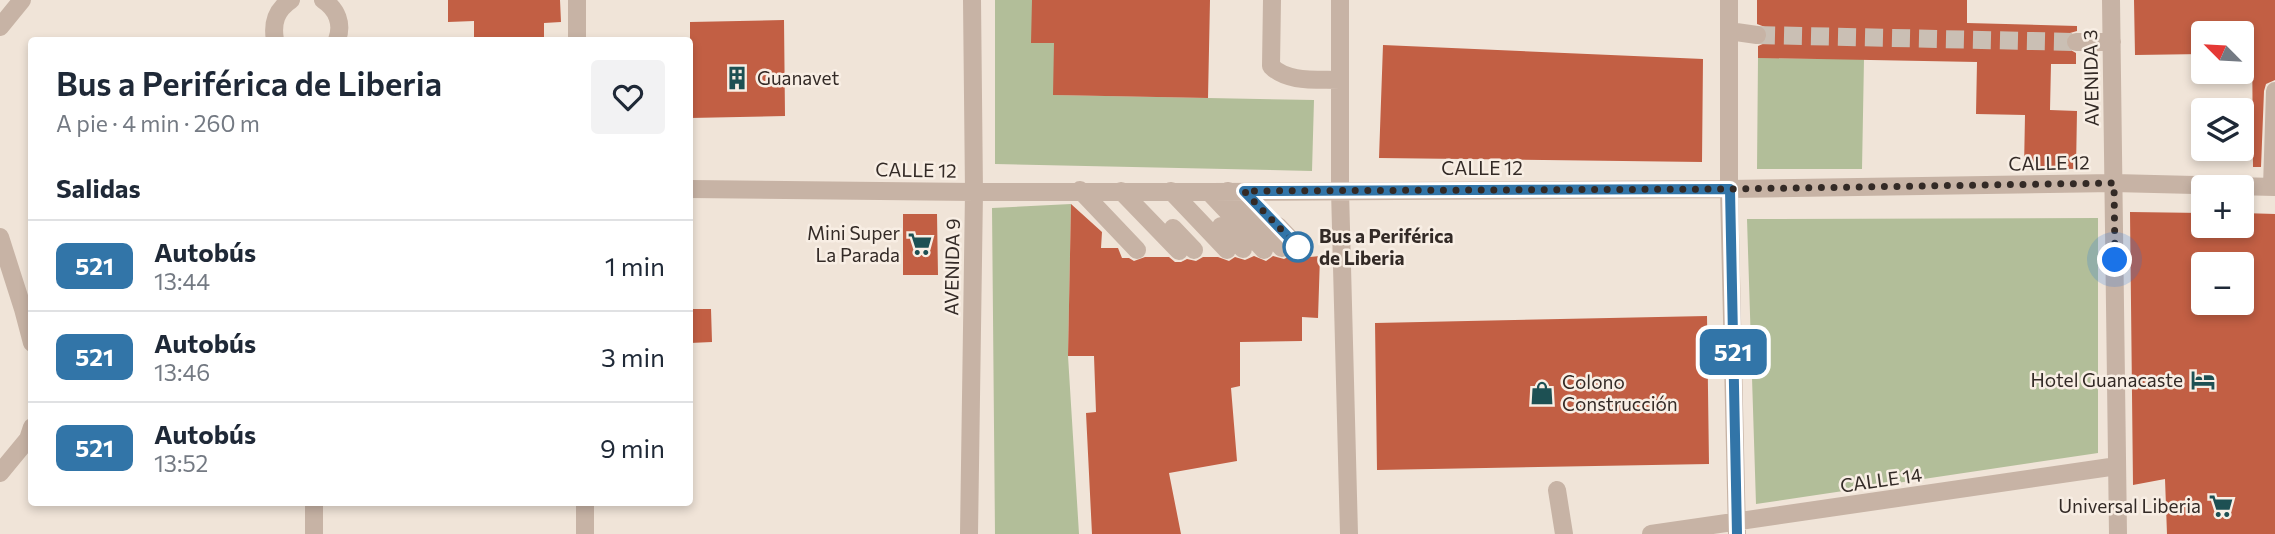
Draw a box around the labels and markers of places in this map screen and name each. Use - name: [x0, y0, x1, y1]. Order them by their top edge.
- building icon: Guanavet: [723, 64, 751, 92]
- place label: Guanavet: [757, 66, 839, 89]
- place label: Mini Super La Parada: [807, 221, 900, 266]
- place label: Bus a Periférica de Liberia: [1319, 224, 1454, 269]
- supermarket icon: Mini Super La Parada: [906, 230, 934, 258]
- marker: Bus a Periférica de Liberia: [1283, 232, 1313, 262]
- hotel icon: Hotel Guanacaste: [2189, 366, 2217, 394]
- place label: Hotel Guanacaste: [2031, 368, 2183, 391]
- place label: Colono Construcción: [1562, 370, 1678, 415]
- shop icon: Colono Construcción: [1528, 379, 1556, 407]
- supermarket icon: Universal Liberia: [2207, 492, 2235, 520]
- place label: Universal Liberia: [2058, 494, 2201, 517]

